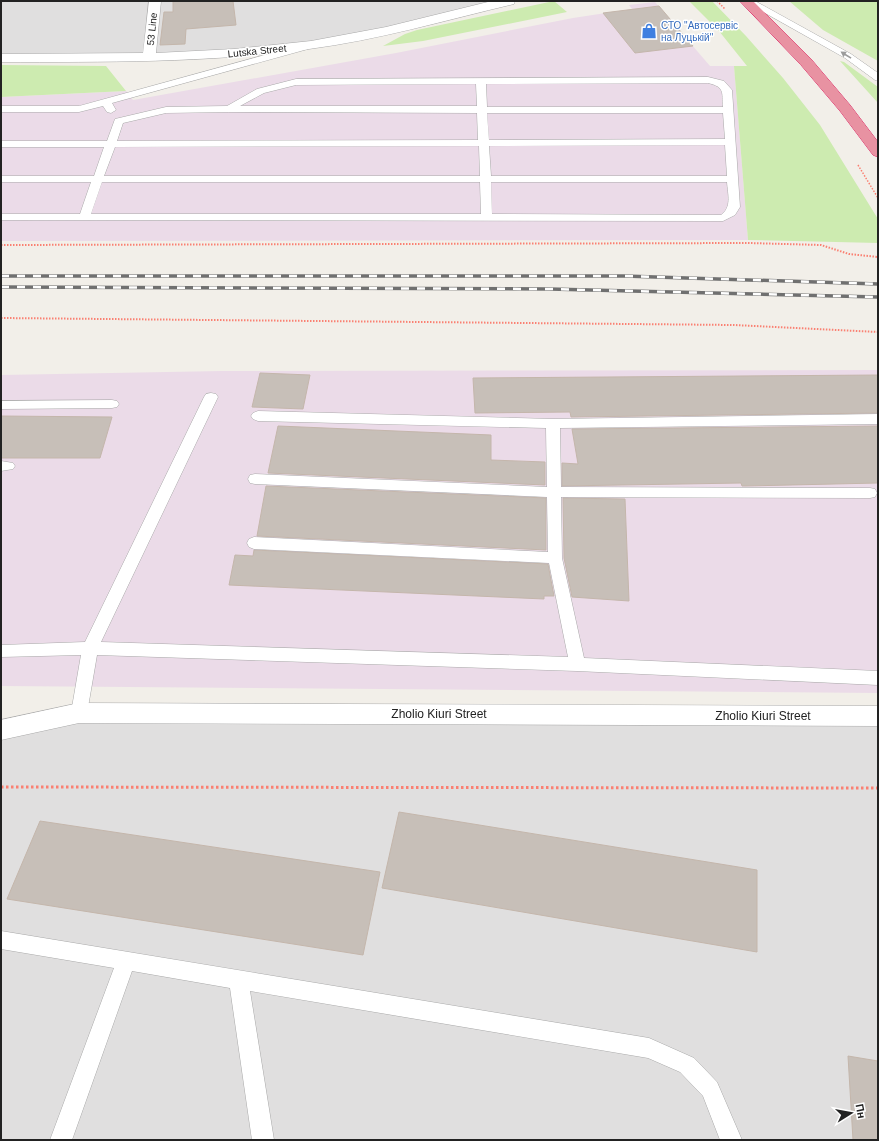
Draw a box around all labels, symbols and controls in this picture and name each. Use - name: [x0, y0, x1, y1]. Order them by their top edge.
- street label: 53 Line: [145, 12, 159, 46]
- place label: СТО "Автосервіс на Луцькій": [661, 20, 738, 43]
- shop icon: СТО "Автосервіс на Луцькій": [640, 22, 658, 40]
- street label: Lutska Street: [227, 42, 287, 60]
- one-way arrow: [841, 51, 851, 59]
- street label: Zholio Kiuri Street: [391, 707, 487, 721]
- street label: Zholio Kiuri Street: [715, 709, 811, 723]
- north arrow: [831, 1093, 871, 1133]
- text: Пн: [854, 1103, 868, 1119]

